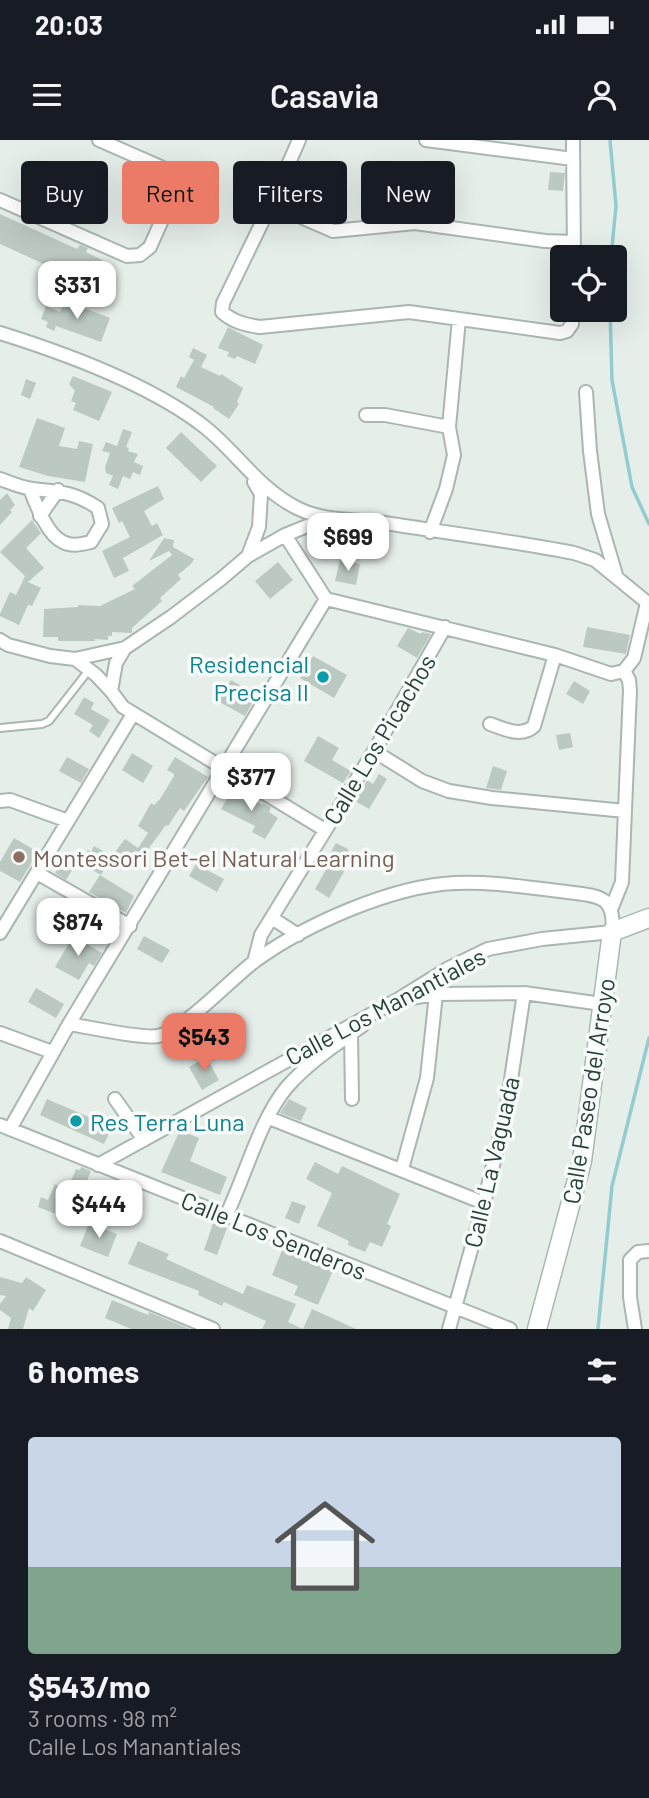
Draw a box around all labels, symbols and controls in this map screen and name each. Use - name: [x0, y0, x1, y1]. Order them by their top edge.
- text: 20:03: [35, 9, 103, 40]
- icon: menu: [28, 76, 66, 114]
- text: Casavia: [270, 76, 379, 114]
- icon: person: [583, 76, 621, 114]
- chip: Buy: [21, 161, 108, 224]
- chip: Rent: [122, 161, 219, 224]
- chip: Filters: [233, 161, 347, 224]
- chip: New: [361, 161, 455, 224]
- map controls: [550, 245, 627, 322]
- button: locate: [550, 245, 627, 322]
- pin: $331: [36, 262, 118, 321]
- text: $331: [54, 270, 100, 298]
- pin: $699: [307, 514, 389, 573]
- text: $699: [323, 522, 373, 550]
- place label: Residencial Precisa II: [189, 649, 309, 706]
- street label: Calle Los Picachos: [317, 649, 441, 829]
- marker: Residencial Precisa II: [315, 669, 331, 685]
- pin: $377: [210, 754, 292, 813]
- text: $377: [227, 762, 275, 790]
- place label: Montessori Bet-el Natural Learning: [33, 843, 395, 872]
- marker: Montessori Bet-el Natural Learning: [11, 849, 27, 865]
- pin: $874: [37, 898, 119, 958]
- text: $874: [53, 907, 103, 935]
- street label: Calle Los Manantiales: [280, 941, 490, 1071]
- street label: Calle Paseo del Arroyo: [556, 976, 620, 1206]
- pin: $543: [163, 1014, 245, 1073]
- text: $543: [178, 1022, 230, 1050]
- street label: Calle La Vaguada: [457, 1074, 525, 1250]
- place label: Res Terra Luna: [90, 1107, 245, 1136]
- marker: Res Terra Luna: [68, 1113, 84, 1129]
- pin: $444: [58, 1180, 140, 1240]
- street label: Calle Los Senderos: [177, 1185, 371, 1285]
- text: $444: [72, 1189, 126, 1217]
- icon: filters: [583, 1352, 621, 1390]
- text: 6 homes: [28, 1353, 139, 1389]
- icon: home: [262, 1483, 388, 1609]
- text: $543/mo: [28, 1668, 151, 1704]
- text: 3 rooms · 98 m²: [28, 1704, 177, 1732]
- text: Calle Los Manantiales: [28, 1732, 241, 1760]

